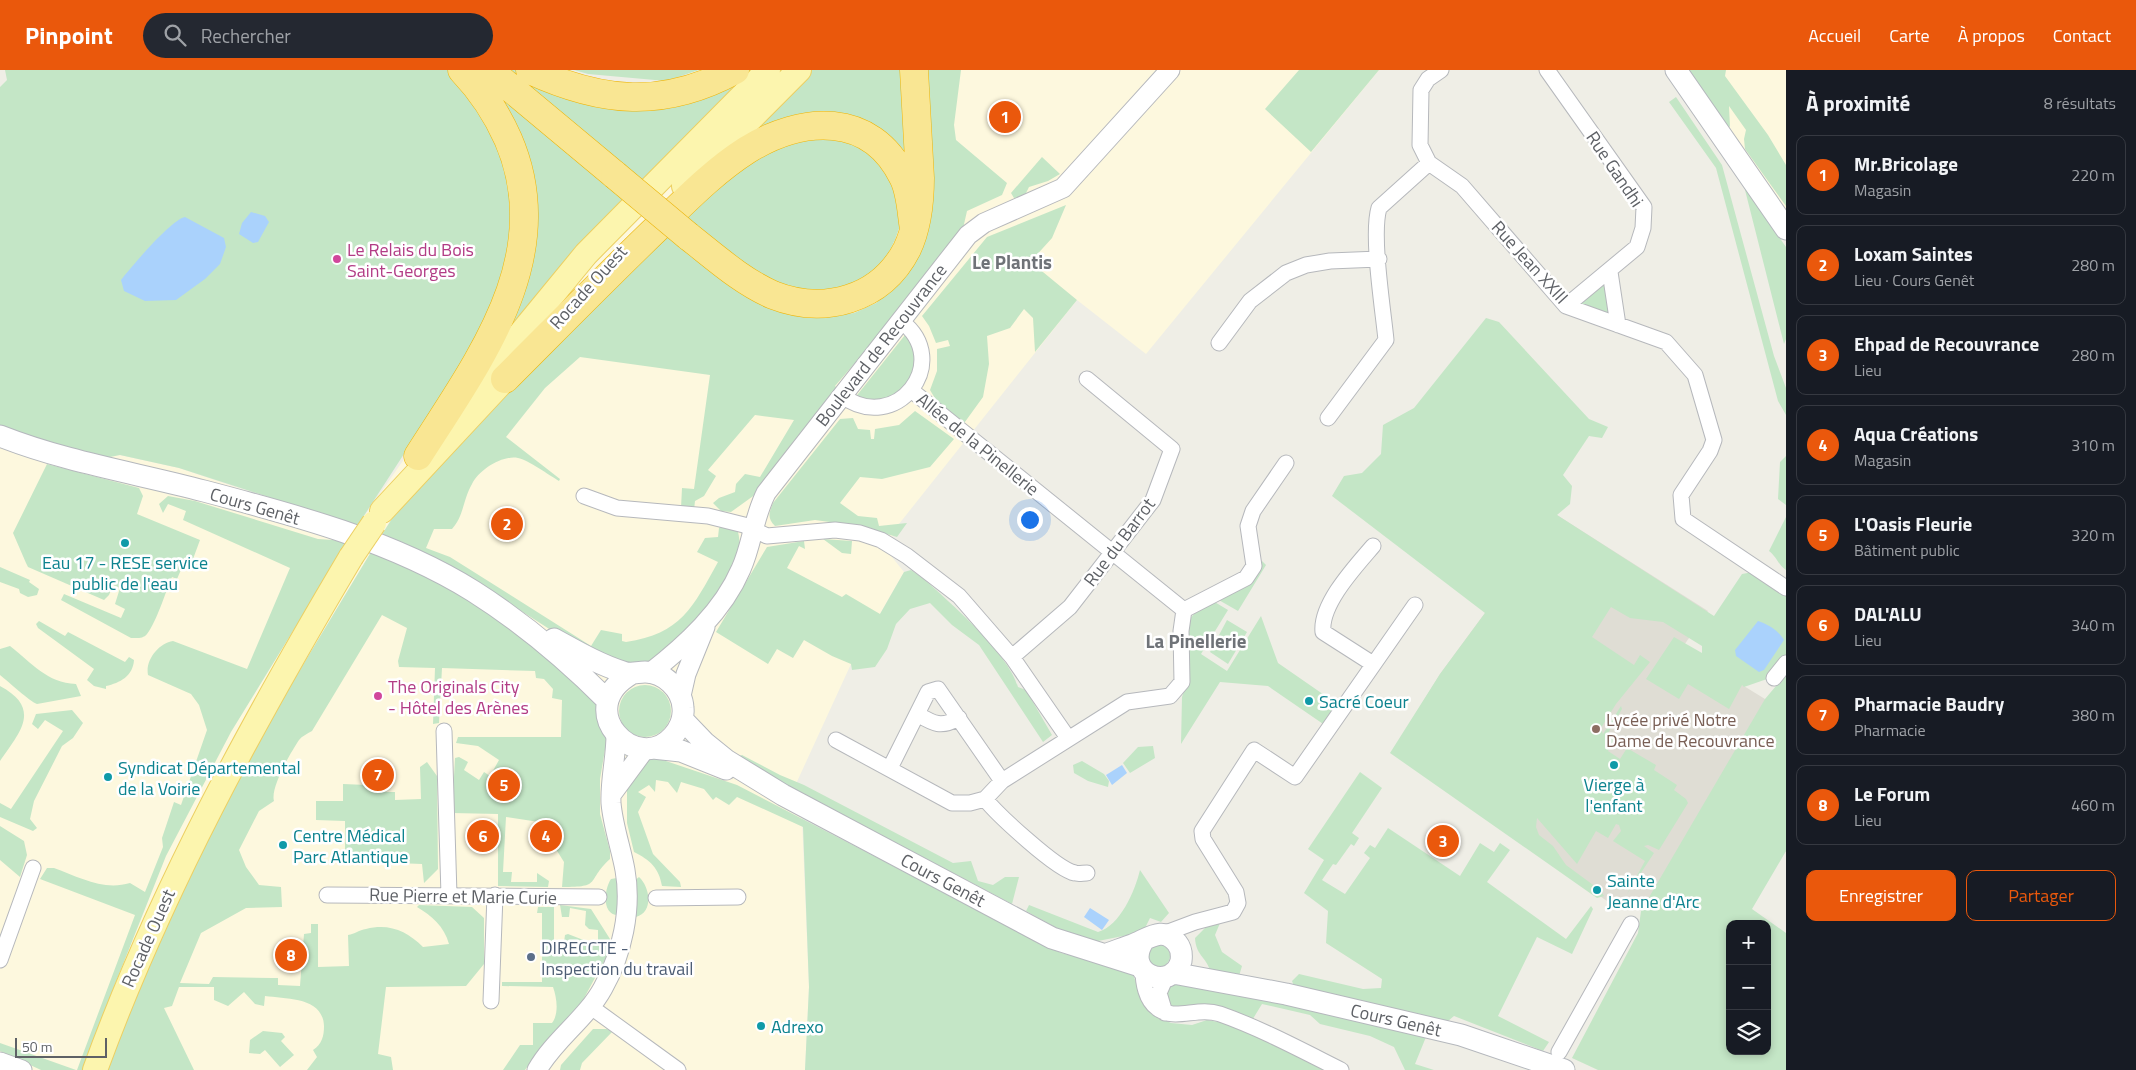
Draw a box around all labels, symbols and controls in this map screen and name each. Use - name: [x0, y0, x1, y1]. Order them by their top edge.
- search box: [143, 13, 493, 58]
- text: Pinpoint: [25, 17, 113, 53]
- icon: search: [161, 21, 189, 49]
- text: Rechercher: [201, 21, 291, 50]
- text: Accueil: [1808, 22, 1861, 49]
- text: Carte: [1889, 22, 1930, 49]
- text: À propos: [1958, 22, 2025, 49]
- text: Contact: [2053, 22, 2111, 49]
- text: À proximité: [1806, 87, 1910, 119]
- text: 8 résultats: [2044, 91, 2116, 115]
- pin: 1: [989, 98, 1021, 136]
- street label: Rue Gandhi: [1580, 126, 1650, 212]
- text: Mr.Bricolage: [1854, 149, 1958, 178]
- text: 1: [1819, 163, 1827, 187]
- text: 220 m: [2071, 163, 2115, 187]
- text: Magasin: [1854, 178, 1911, 202]
- street label: Rue Jean XXIII: [1485, 214, 1575, 310]
- place label: Le Relais du Bois Saint-Georges: [347, 236, 474, 284]
- street label: Rocade Ouest: [543, 238, 634, 335]
- text: Loxam Saintes: [1854, 239, 1973, 268]
- district label: Le Plantis: [972, 247, 1052, 276]
- marker: Le Relais du Bois Saint-Georges: [331, 253, 343, 265]
- text: 2: [1819, 253, 1827, 277]
- text: 280 m: [2071, 253, 2115, 277]
- street label: Boulevard de Recouvrance: [809, 258, 953, 432]
- text: Lieu · Cours Genêt: [1854, 268, 1974, 292]
- text: Ehpad de Recouvrance: [1854, 329, 2039, 358]
- text: 3: [1819, 343, 1827, 367]
- text: 280 m: [2071, 343, 2115, 367]
- text: Lieu: [1854, 358, 1882, 382]
- street label: Allée de la Pinellerie: [911, 386, 1045, 502]
- text: Aqua Créations: [1854, 419, 1978, 448]
- text: 4: [1819, 433, 1827, 457]
- text: 310 m: [2071, 433, 2115, 457]
- text: Magasin: [1854, 448, 1911, 472]
- street label: Cours Genêt: [207, 480, 304, 532]
- street label: Rue du Barrot: [1077, 491, 1162, 592]
- pin: 2: [491, 505, 523, 543]
- your location: [1017, 507, 1043, 533]
- text: L'Oasis Fleurie: [1854, 509, 1972, 538]
- text: 5: [1819, 523, 1827, 547]
- text: 320 m: [2071, 523, 2115, 547]
- marker: Eau 17 - RESE service public de l'eau: [119, 537, 131, 549]
- text: Bâtiment public: [1854, 538, 1960, 562]
- place label: Eau 17 - RESE service public de l'eau: [42, 549, 208, 597]
- text: DAL'ALU: [1854, 599, 1922, 628]
- text: 6: [1819, 613, 1827, 637]
- text: 340 m: [2071, 613, 2115, 637]
- district label: La Pinellerie: [1146, 626, 1247, 655]
- text: Lieu: [1854, 628, 1882, 652]
- place label: The Originals City - Hôtel des Arènes: [388, 673, 529, 721]
- place label: Sacré Coeur: [1319, 688, 1409, 715]
- text: Pharmacie Baudry: [1854, 689, 2004, 718]
- marker: The Originals City - Hôtel des Arènes: [372, 690, 384, 702]
- marker: Sacré Coeur: [1303, 695, 1315, 707]
- text: 7: [1819, 703, 1827, 727]
- text: 380 m: [2071, 703, 2115, 727]
- place label: Lycée privé Notre Dame de Recouvrance: [1606, 706, 1775, 754]
- text: Pharmacie: [1854, 718, 1926, 742]
- marker: Lycée privé Notre Dame de Recouvrance: [1590, 723, 1602, 735]
- place label: Syndicat Départemental de la Voirie: [118, 754, 301, 802]
- pin: 7: [362, 756, 394, 794]
- marker: Vierge à l'enfant: [1608, 759, 1620, 771]
- pin: 5: [488, 766, 520, 804]
- marker: Syndicat Départemental de la Voirie: [102, 771, 114, 783]
- place label: Vierge à l'enfant: [1584, 771, 1644, 819]
- text: Le Forum: [1854, 779, 1930, 808]
- text: 8: [1819, 793, 1827, 817]
- text: 460 m: [2071, 793, 2115, 817]
- text: Lieu: [1854, 808, 1882, 832]
- pin: 6: [467, 817, 499, 855]
- pin: 4: [530, 817, 562, 855]
- place label: Centre Médical Parc Atlantique: [293, 822, 408, 870]
- pin: 3: [1427, 822, 1459, 860]
- marker: Centre Médical Parc Atlantique: [277, 839, 289, 851]
- street label: Cours Genêt: [896, 846, 991, 914]
- place label: Sainte Jeanne d'Arc: [1607, 867, 1700, 915]
- button: Enregistrer: [1806, 870, 1956, 921]
- button: Partager: [1966, 870, 2116, 921]
- street label: Rue Pierre et Marie Curie: [369, 881, 557, 911]
- street label: Rocade Ouest: [114, 884, 182, 991]
- marker: Sainte Jeanne d'Arc: [1591, 884, 1603, 896]
- map controls: [1726, 920, 1771, 1055]
- button: +: [1726, 920, 1771, 965]
- place label: DIRECCTE - Inspection du travail: [541, 934, 693, 982]
- pin: 8: [275, 936, 307, 974]
- marker: DIRECCTE - Inspection du travail: [525, 951, 537, 963]
- button: −: [1726, 965, 1771, 1010]
- street label: Cours Genêt: [1348, 996, 1445, 1044]
- button: layers: [1726, 1010, 1771, 1055]
- place label: Adrexo: [771, 1013, 824, 1040]
- marker: Adrexo: [755, 1020, 767, 1032]
- scale bar: [15, 1035, 108, 1058]
- text: 50 m: [22, 1036, 52, 1057]

